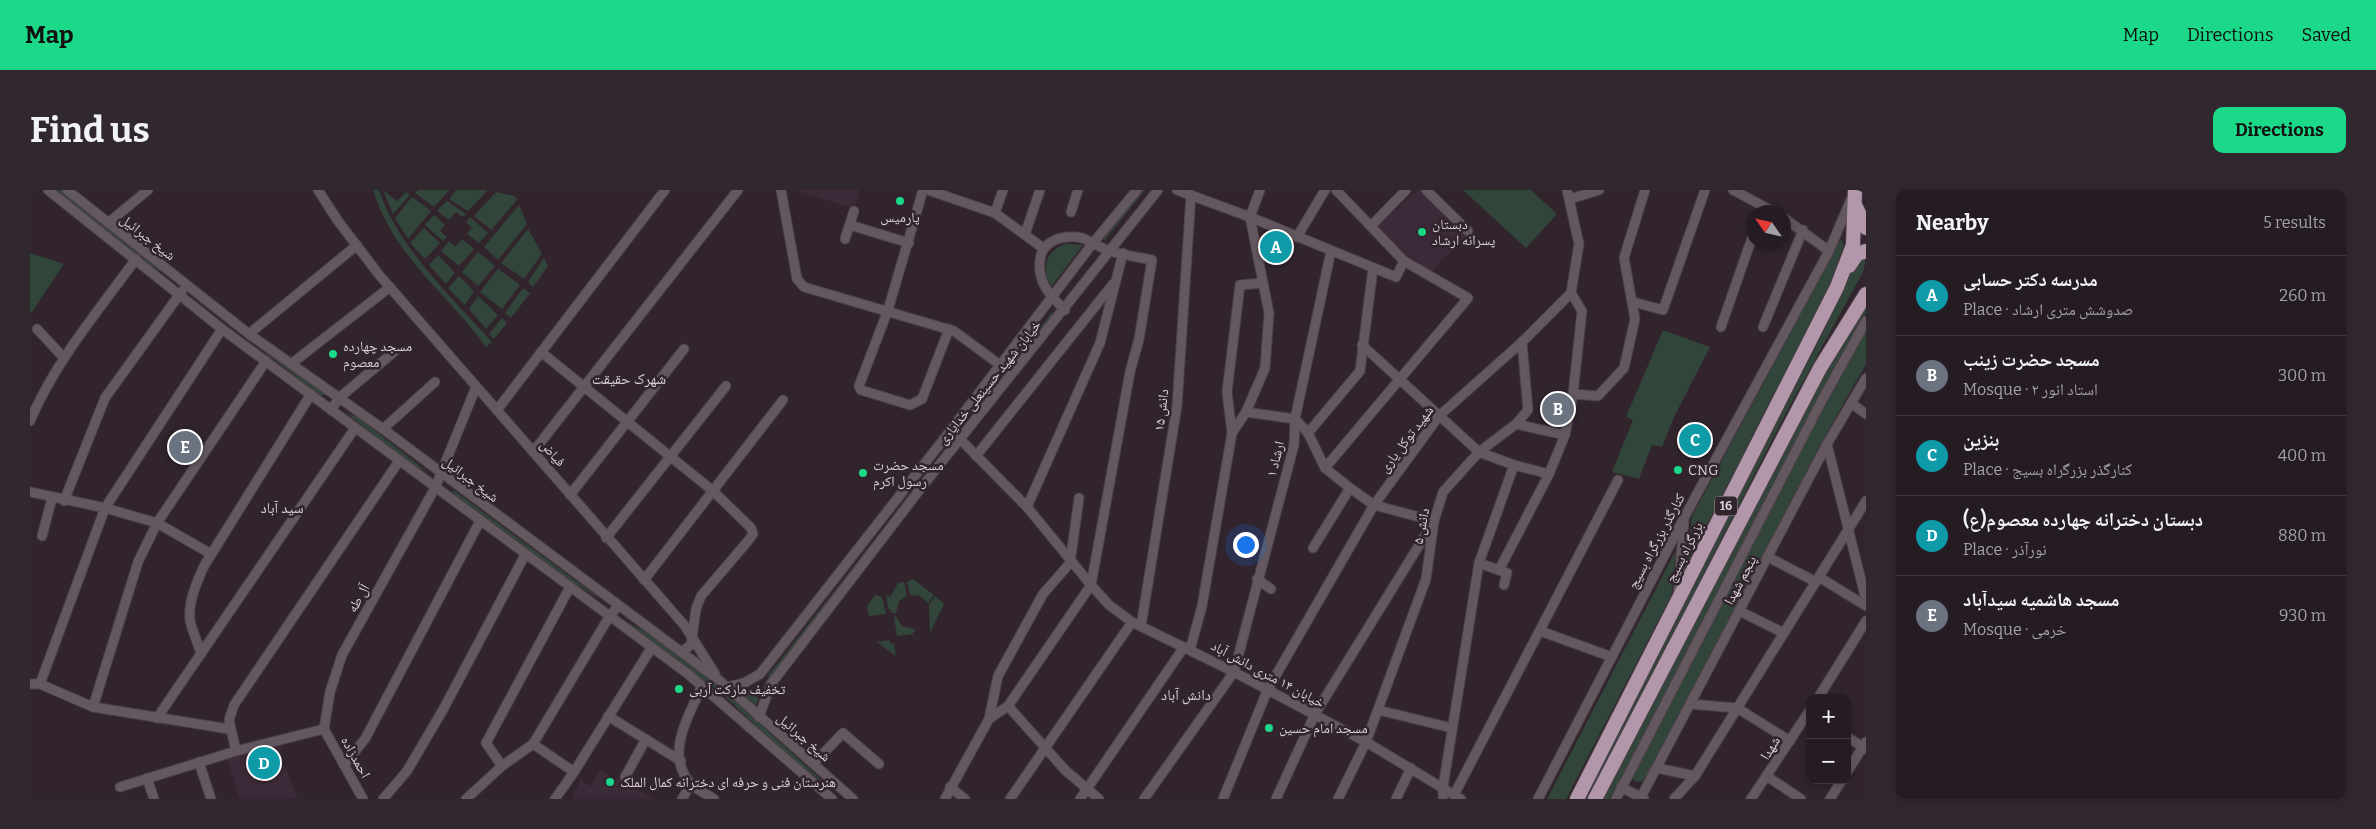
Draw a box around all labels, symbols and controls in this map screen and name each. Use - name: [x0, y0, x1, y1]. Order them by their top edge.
- text: Map: [25, 21, 74, 49]
- text: Map: [2123, 24, 2159, 46]
- text: Directions: [2187, 24, 2274, 46]
- text: Saved: [2302, 24, 2351, 46]
- button: Directions: [2213, 107, 2346, 153]
- text: Find us: [30, 109, 150, 151]
- marker: پارمیس: [894, 195, 906, 207]
- north arrow: [1746, 205, 1791, 250]
- place label: پارمیس: [880, 209, 920, 226]
- text: Nearby: [1916, 210, 1989, 236]
- street label: شیخ جبرائیل: [116, 211, 179, 265]
- text: 5 results: [2263, 213, 2326, 232]
- place label: دبستان پسرانه ارشاد: [1432, 216, 1496, 249]
- marker: دبستان پسرانه ارشاد: [1416, 226, 1428, 238]
- pin: A: [1260, 228, 1292, 266]
- text: مدرسه دکتر حسابی: [1963, 268, 2098, 291]
- text: A: [1926, 286, 1938, 305]
- text: 260 m: [2279, 286, 2326, 305]
- text: Place · صدوشش متری ارشاد: [1963, 300, 2133, 319]
- street label: خیابان شهید حسینعلی خدایاری: [934, 317, 1045, 448]
- place label: مسجد چهارده معصوم: [343, 338, 412, 372]
- marker: مسجد چهارده معصوم: [327, 348, 339, 360]
- text: مسجد حضرت زینب: [1963, 348, 2100, 371]
- text: B: [1927, 366, 1937, 385]
- text: 300 m: [2278, 366, 2326, 385]
- district label: شهرک حقیقت: [592, 370, 666, 388]
- text: Mosque · استاد انور ۲: [1963, 380, 2098, 399]
- street label: دانش ۱۵: [1150, 388, 1173, 432]
- pin: B: [1542, 390, 1574, 428]
- street label: شهید توکل یاری: [1376, 402, 1437, 476]
- pin: C: [1679, 421, 1711, 459]
- pin: E: [169, 428, 201, 466]
- text: بنزین: [1963, 428, 1999, 451]
- street label: فیاض: [536, 437, 569, 470]
- street label: ارشاد ۱: [1263, 439, 1288, 479]
- text: C: [1927, 446, 1937, 465]
- text: 400 m: [2278, 446, 2326, 465]
- street label: شیخ جبرائیل: [439, 453, 502, 507]
- place label: مسجد حضرت رسول اکرم: [873, 457, 944, 491]
- text: Place · کنارگذر بزرگراه بسیج: [1963, 460, 2132, 479]
- place label: CNG: [1688, 462, 1718, 479]
- marker: CNG: [1672, 464, 1684, 476]
- marker: مسجد حضرت رسول اکرم: [857, 467, 869, 479]
- street label: کنارگذر بزرگراه بسیج: [1624, 491, 1688, 591]
- road number: 16: [1715, 496, 1737, 516]
- district label: سید آباد: [260, 499, 304, 517]
- street label: دانش ۵: [1410, 506, 1433, 546]
- text: دبستان دخترانه چهارده معصوم(ع): [1963, 508, 2203, 531]
- street label: بزرگراه بسیج: [1662, 519, 1706, 585]
- text: D: [1926, 526, 1938, 545]
- text: 880 m: [2278, 526, 2326, 545]
- your location: [1233, 532, 1259, 558]
- text: Place · نورآذر: [1963, 540, 2047, 559]
- street label: پنجم شهدا: [1721, 553, 1761, 608]
- street label: آل طه: [344, 581, 373, 615]
- text: مسجد هاشمیه سیدآباد: [1963, 588, 2120, 611]
- text: E: [1927, 606, 1937, 625]
- text: 930 m: [2279, 606, 2326, 625]
- text: Mosque · خرمی: [1963, 620, 2066, 639]
- street label: خیابان ۱۴ متری دانش آباد: [1208, 637, 1328, 712]
- place label: تخفیف مارکت آربی: [689, 681, 786, 698]
- marker: تخفیف مارکت آربی: [673, 683, 685, 695]
- district label: دانش آباد: [1161, 686, 1211, 705]
- map controls: [1806, 694, 1851, 784]
- button: +: [1806, 694, 1851, 739]
- street label: شیخ جبرائیل: [773, 709, 834, 766]
- place label: مسجد امام حسین: [1279, 720, 1368, 738]
- marker: مسجد امام حسین: [1263, 722, 1275, 734]
- street label: احمدزاده: [337, 733, 374, 781]
- street label: شهدا: [1757, 733, 1784, 763]
- button: −: [1806, 739, 1851, 784]
- pin: D: [248, 744, 280, 782]
- place label: هنرستان فنی و حرفه ای دخترانه کمال الملک: [620, 774, 836, 791]
- marker: هنرستان فنی و حرفه ای دخترانه کمال الملک: [604, 776, 616, 788]

